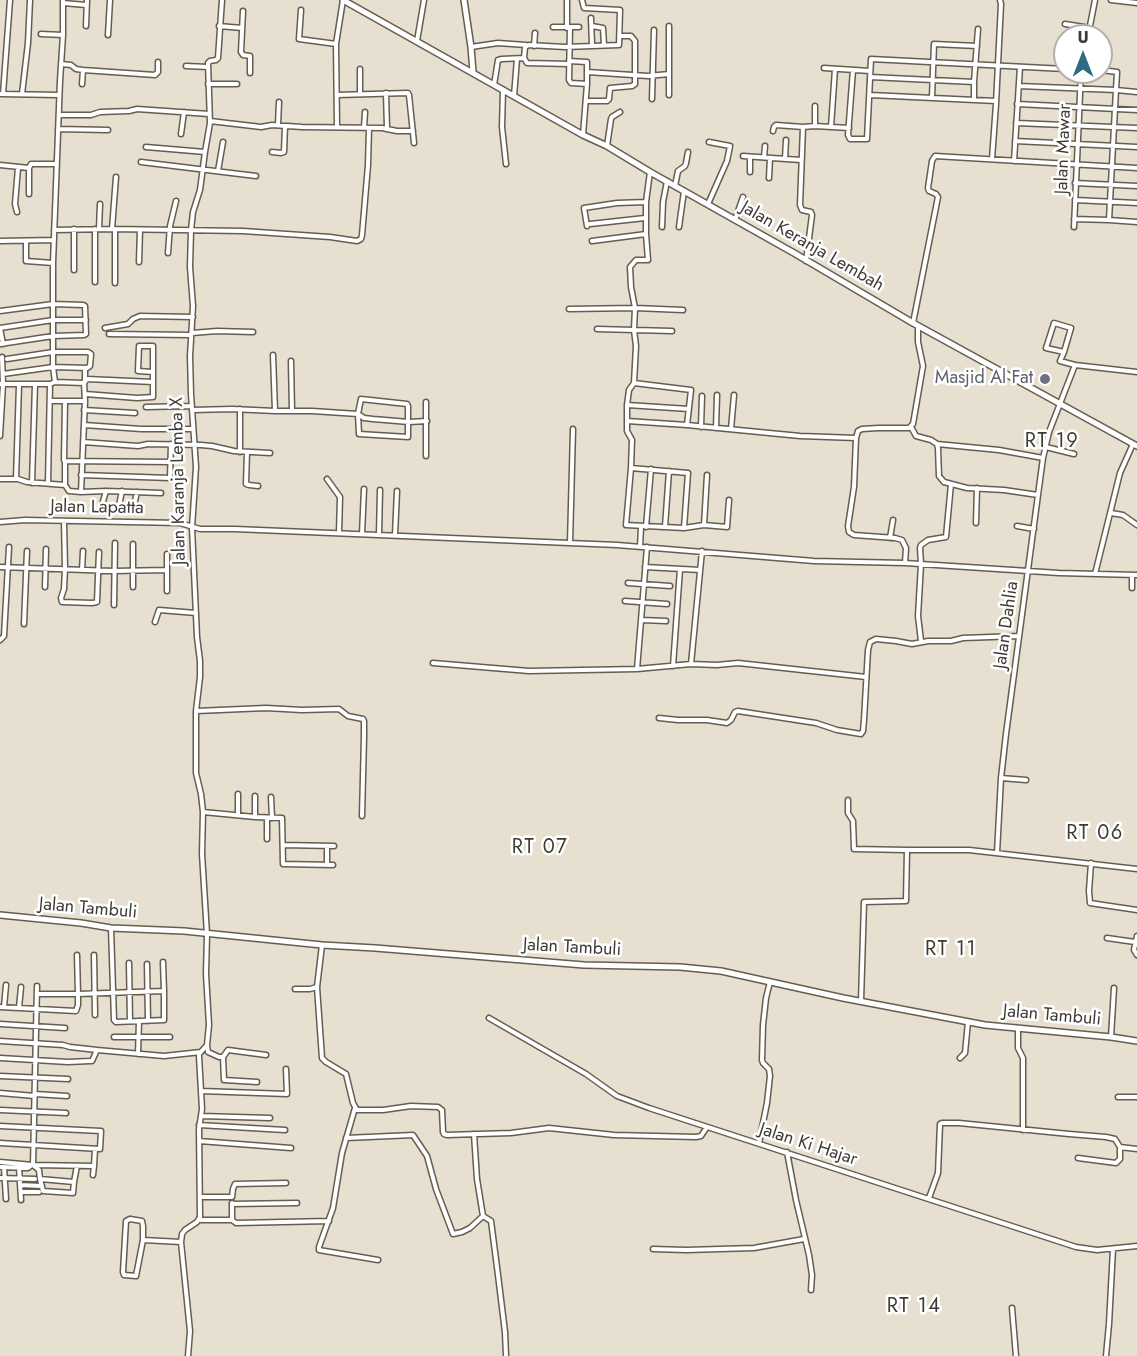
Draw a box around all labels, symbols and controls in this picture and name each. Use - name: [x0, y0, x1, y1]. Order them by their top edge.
- north arrow: [1053, 24, 1113, 84]
- text: U: [1077, 26, 1089, 49]
- street label: Jalan Mawar: [1052, 103, 1076, 195]
- street label: Jalan Keranja Lembah: [736, 197, 888, 297]
- place label: Masjid Al Fat: [935, 368, 1033, 390]
- marker: Masjid Al Fat: [1038, 372, 1052, 386]
- street label: Jalan Karanja Lemba X: [167, 397, 191, 565]
- district label: RT 19: [1025, 430, 1079, 454]
- street label: Jalan Lapatta: [50, 496, 144, 520]
- street label: Jalan Dahlia: [990, 580, 1024, 670]
- district label: RT 06: [1066, 822, 1124, 846]
- district label: RT 07: [512, 836, 568, 860]
- street label: Jalan Tambuli: [38, 894, 138, 924]
- street label: Jalan Tambuli: [522, 935, 622, 961]
- district label: RT 11: [925, 938, 977, 962]
- street label: Jalan Tambuli: [1002, 1001, 1102, 1031]
- street label: Jalan Ki Hajar: [756, 1119, 860, 1171]
- district label: RT 14: [887, 1295, 941, 1319]

